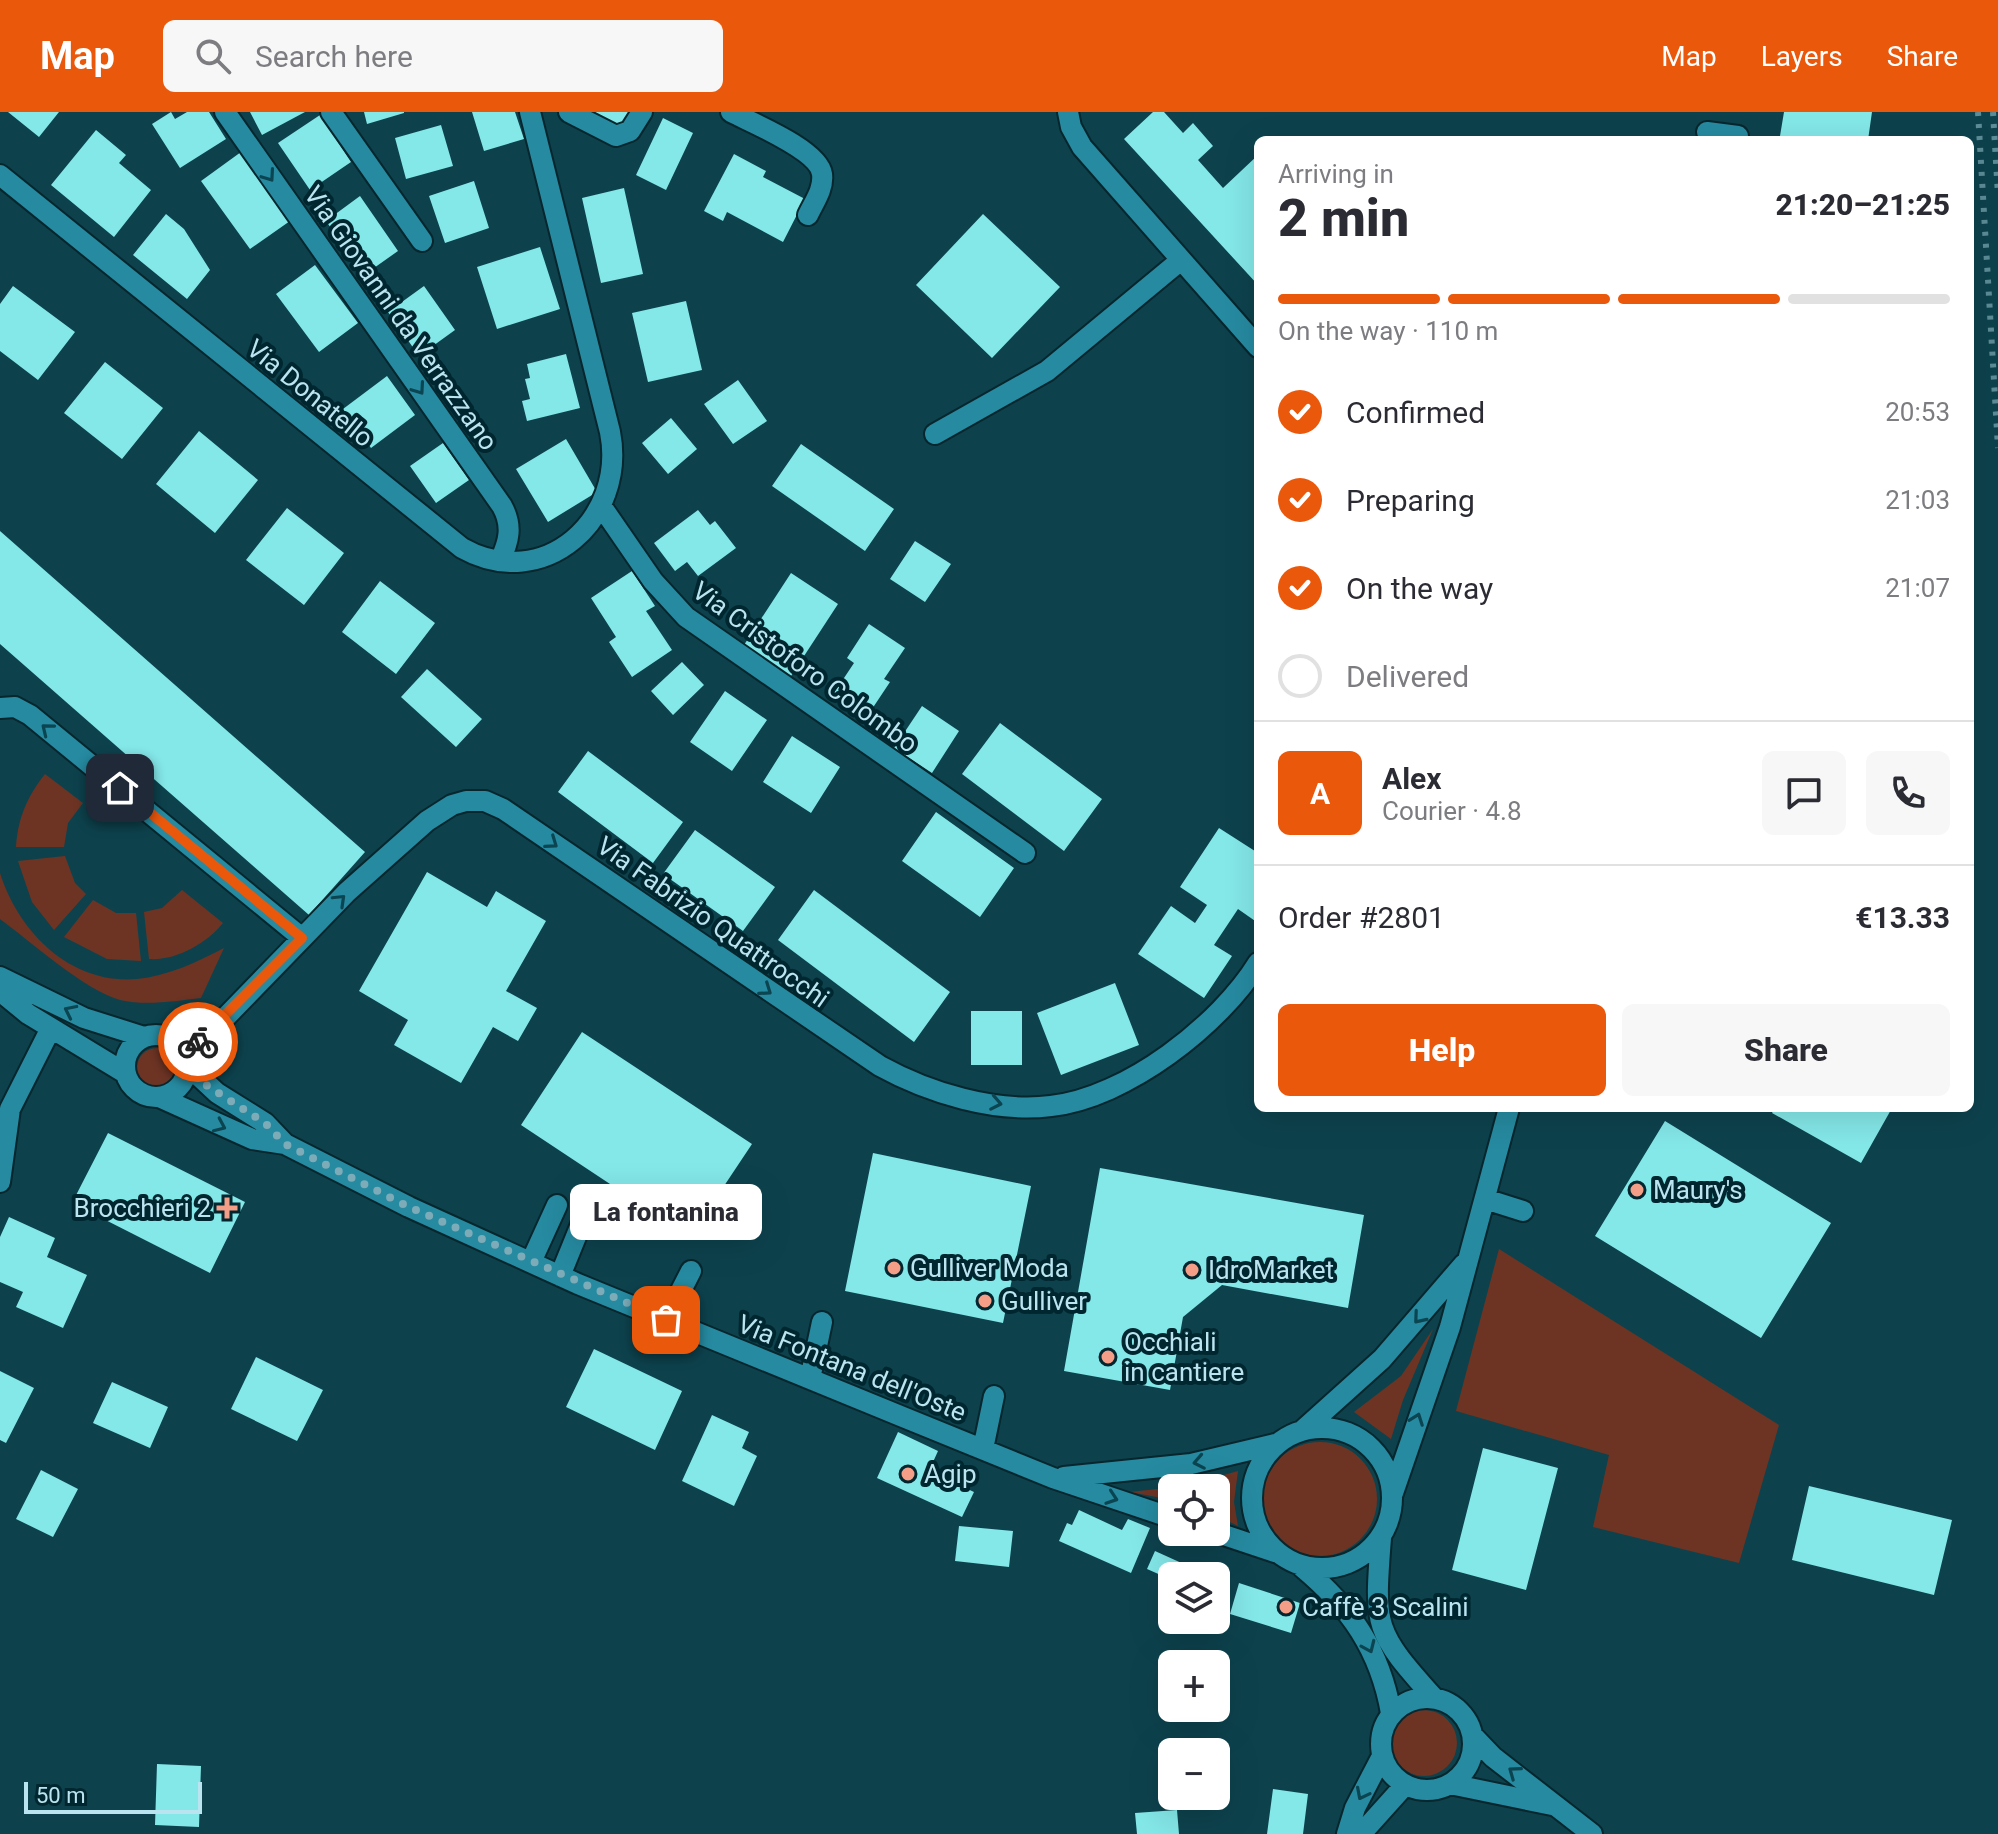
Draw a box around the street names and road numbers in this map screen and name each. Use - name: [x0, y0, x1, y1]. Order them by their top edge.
- street label: Via Giovanni da Verrazzano: [298, 180, 504, 456]
- street label: Via Donatello: [241, 333, 379, 453]
- street label: Via Cristoforo Colombo: [687, 575, 923, 759]
- street label: Via Fabrizio Quattrocchi: [591, 830, 835, 1014]
- street label: Via Fontana dell'Oste: [733, 1308, 971, 1428]

